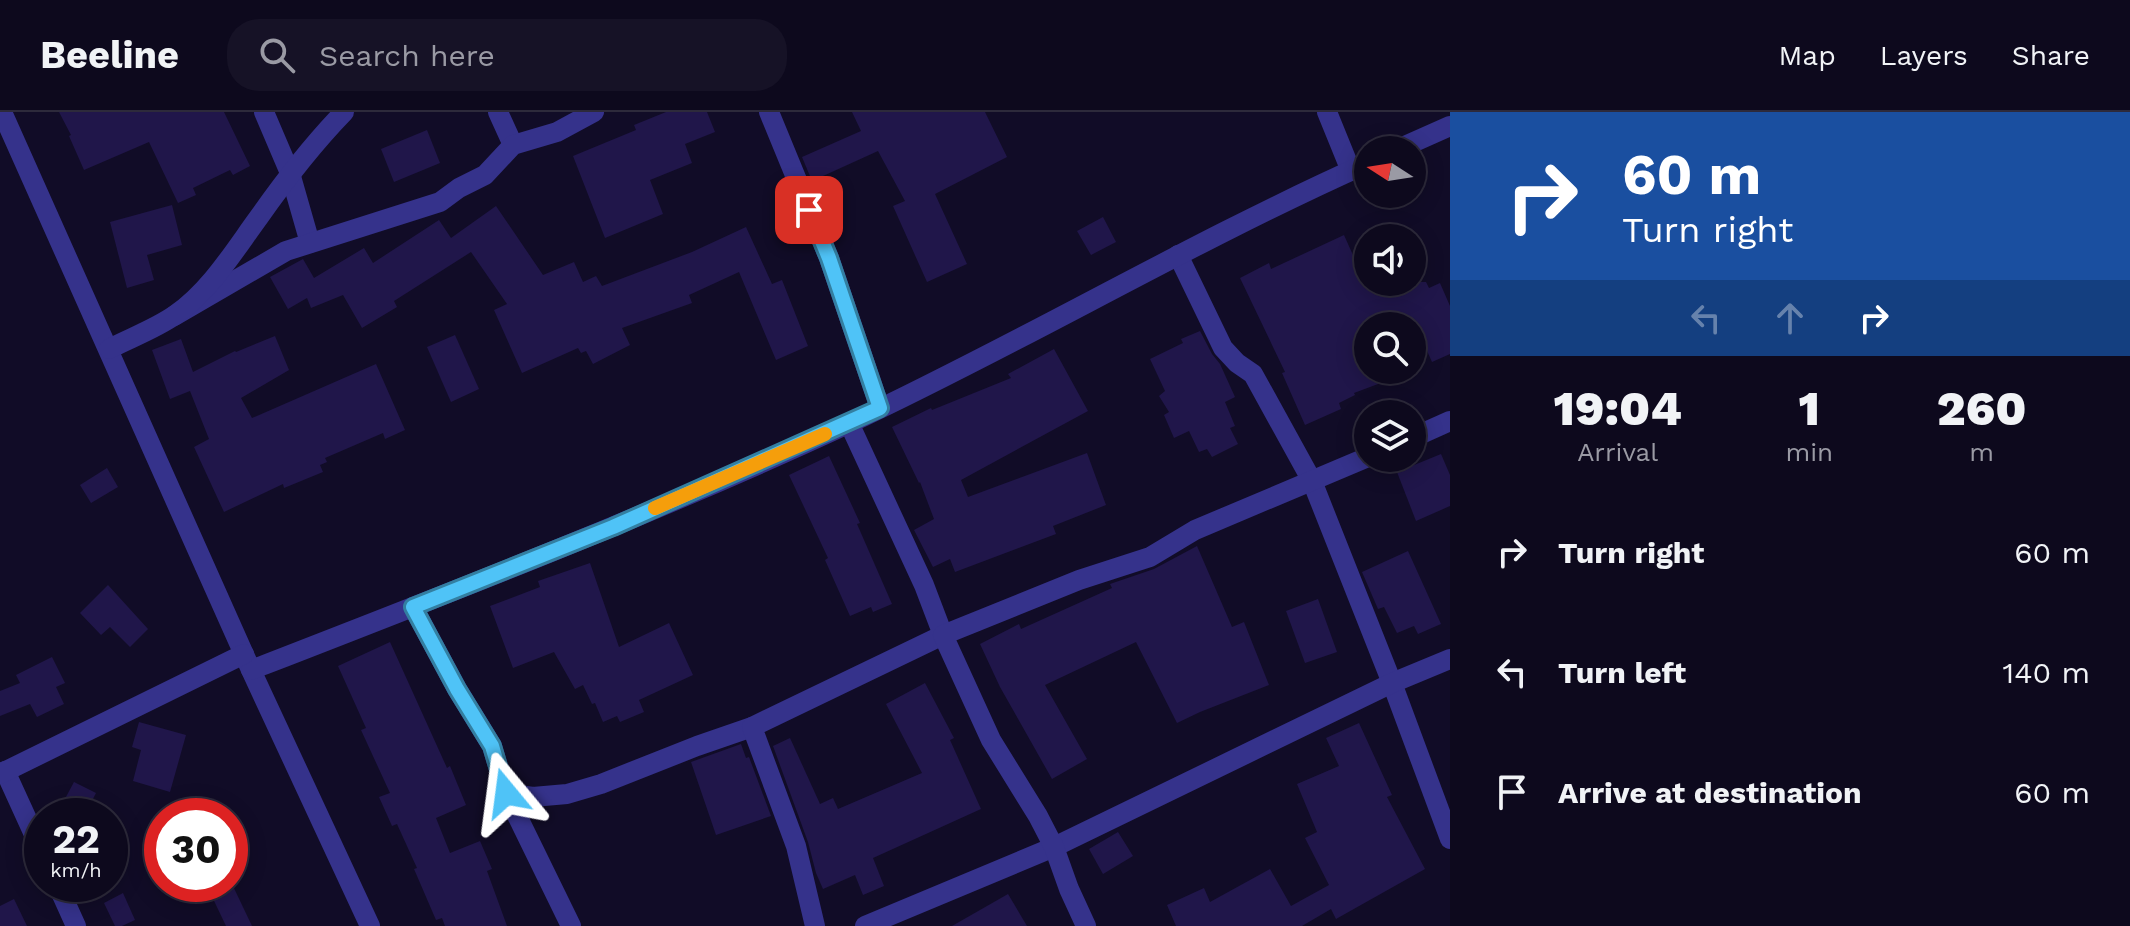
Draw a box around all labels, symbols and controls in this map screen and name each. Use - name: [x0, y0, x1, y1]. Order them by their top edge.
- search box: [227, 19, 787, 91]
- text: Beeline: [40, 33, 179, 77]
- icon: search: [255, 33, 299, 77]
- text: Search here: [319, 38, 495, 73]
- text: Map: [1779, 39, 1836, 72]
- text: Layers: [1880, 39, 1968, 72]
- text: Share: [2012, 39, 2090, 72]
- north arrow: [1354, 136, 1426, 208]
- map controls: [1354, 136, 1426, 472]
- text: 60 m: [1622, 142, 1761, 208]
- icon: right: [1490, 144, 1594, 248]
- pin: [775, 176, 843, 244]
- icon: arrive: [787, 188, 831, 232]
- text: Turn right: [1622, 209, 1793, 251]
- button: sound: [1354, 224, 1426, 296]
- icon: left: [1684, 296, 1728, 340]
- icon: ahead: [1768, 296, 1812, 340]
- icon: right: [1852, 296, 1896, 340]
- button: search: [1354, 312, 1426, 384]
- text: 19:04: [1553, 380, 1682, 437]
- text: 1: [1799, 380, 1820, 437]
- text: 260: [1937, 380, 2027, 437]
- button: layers: [1354, 400, 1426, 472]
- text: Arrival: [1577, 437, 1658, 467]
- text: min: [1785, 437, 1833, 467]
- text: m: [1969, 437, 1994, 467]
- icon: right: [1490, 530, 1534, 574]
- text: Turn right: [1558, 535, 1704, 570]
- text: 60 m: [2014, 535, 2090, 570]
- icon: left: [1490, 650, 1534, 694]
- text: Turn left: [1558, 655, 1686, 690]
- text: 140 m: [2002, 655, 2090, 690]
- position arrow: [464, 751, 548, 835]
- icon: arrive: [1490, 770, 1534, 814]
- text: Arrive at destination: [1558, 775, 1862, 810]
- text: 60 m: [2014, 775, 2090, 810]
- speed limit sign: 30: [144, 798, 248, 902]
- text: 22: [52, 816, 100, 863]
- text: km/h: [50, 858, 102, 882]

